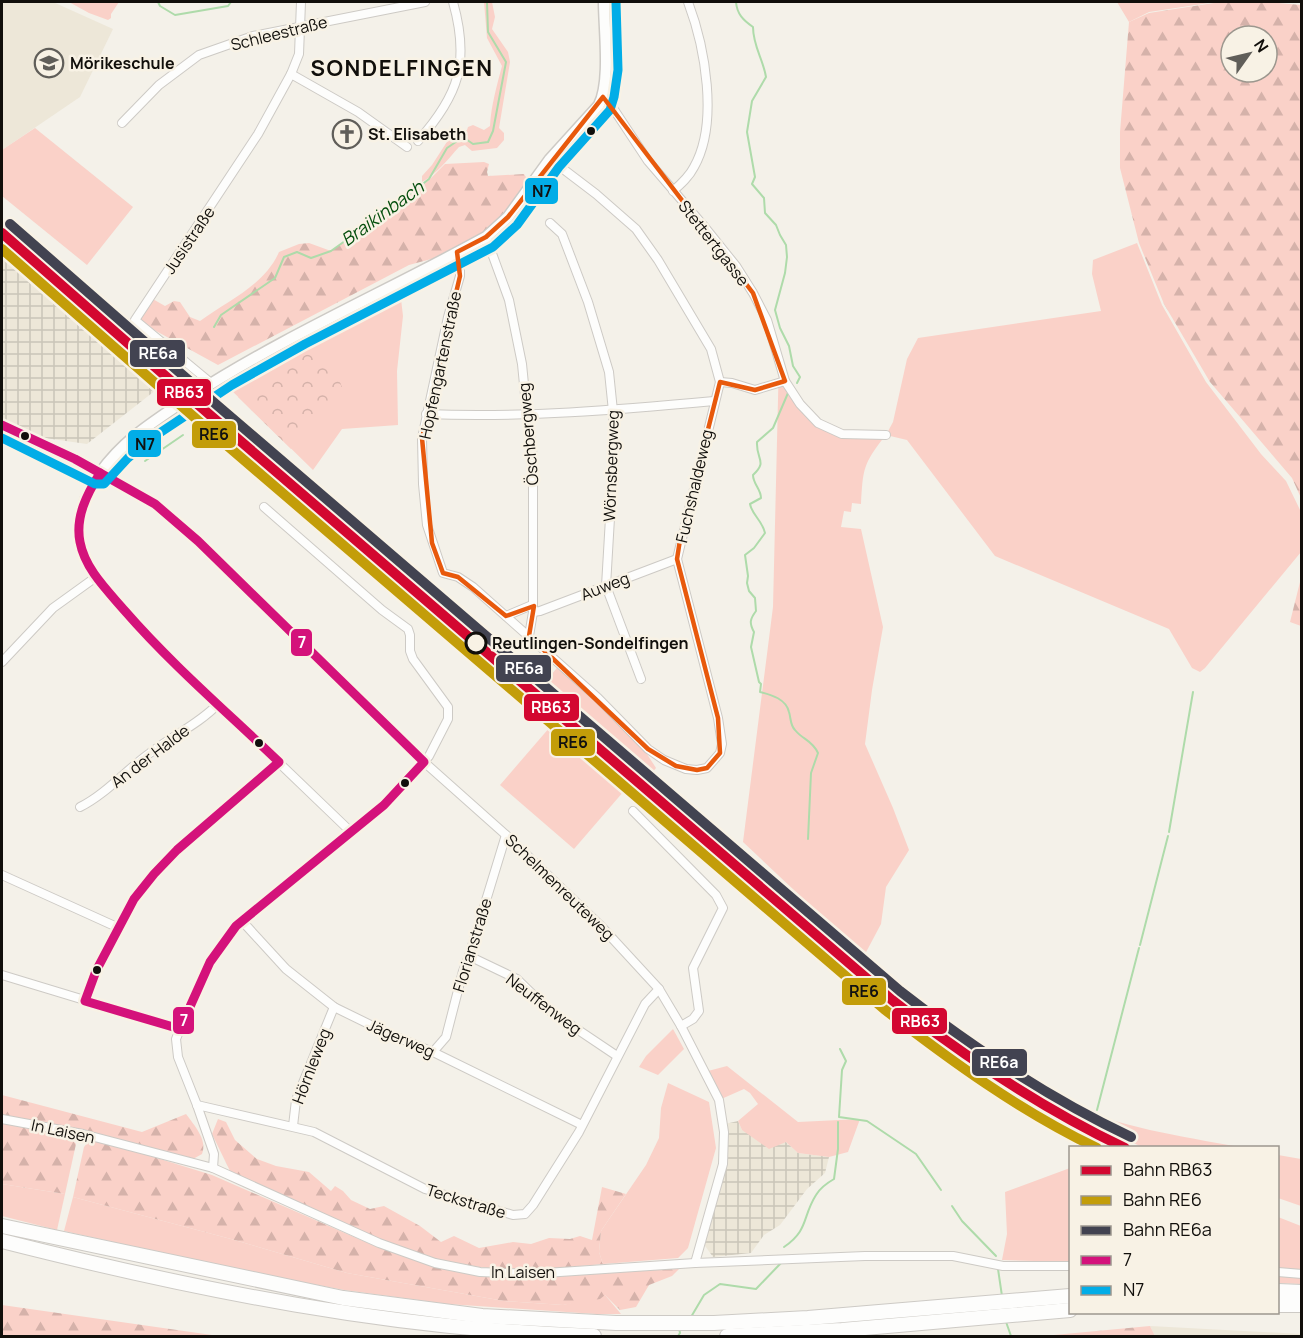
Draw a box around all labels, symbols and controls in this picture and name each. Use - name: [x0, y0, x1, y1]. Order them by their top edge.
- street label: Schleestraße: [228, 10, 330, 56]
- north arrow: [1219, 24, 1279, 84]
- text: N: [1249, 35, 1274, 57]
- school or university icon: Mörikeschule: [33, 47, 65, 79]
- place label: Mörikeschule: [70, 52, 175, 74]
- district label: SONDELFINGEN: [310, 53, 494, 83]
- church icon: St. Elisabeth: [331, 118, 363, 150]
- place label: St. Elisabeth: [368, 123, 466, 145]
- unlabelled marker: [585, 125, 597, 137]
- water label: Braikinbach: [336, 174, 429, 251]
- line badge: N7: [524, 177, 559, 205]
- text: N7: [532, 180, 552, 202]
- street label: Stettertgasse: [674, 196, 754, 290]
- street label: Jusistraße: [158, 202, 220, 278]
- street label: Hopfengartenstraße: [414, 289, 466, 441]
- line badge: RE6a: [129, 339, 186, 368]
- text: RE6a: [138, 342, 178, 364]
- line badge: RB63: [156, 378, 212, 407]
- text: RB63: [164, 381, 204, 403]
- street label: Öschbergweg: [513, 382, 543, 486]
- street label: Wörnsbergweg: [598, 410, 624, 522]
- line badge: RE6: [191, 420, 237, 449]
- text: RE6: [199, 423, 229, 445]
- street label: Fuchshaldeweg: [670, 427, 718, 545]
- line badge: N7: [127, 429, 162, 458]
- unlabelled marker: [19, 430, 31, 442]
- text: N7: [135, 433, 155, 455]
- street label: Auweg: [578, 567, 632, 605]
- line badge: 7: [290, 628, 313, 657]
- text: 7: [298, 631, 306, 653]
- marker: Reutlingen-Sondelfingen: [465, 632, 487, 654]
- place label: Reutlingen-Sondelfingen: [492, 632, 688, 654]
- line badge: RE6a: [495, 654, 552, 683]
- text: RE6a: [504, 657, 544, 679]
- line badge: RB63: [523, 693, 580, 722]
- text: RB63: [531, 696, 571, 718]
- street label: An der Halde: [106, 719, 194, 793]
- line badge: RE6: [550, 728, 596, 757]
- text: RE6: [558, 731, 588, 753]
- unlabelled marker: [253, 737, 265, 749]
- unlabelled marker: [399, 777, 411, 789]
- street label: Schelmenreuteweg: [501, 829, 619, 945]
- street label: Florianstraße: [447, 895, 497, 995]
- unlabelled marker: [91, 964, 103, 976]
- street label: Neuffenweg: [502, 968, 586, 1040]
- line badge: RE6: [841, 977, 887, 1006]
- text: RE6: [849, 980, 879, 1002]
- line badge: 7: [172, 1006, 195, 1035]
- line badge: RB63: [891, 1007, 948, 1035]
- text: 7: [180, 1009, 188, 1031]
- text: RB63: [900, 1010, 940, 1032]
- street label: Jägerweg: [364, 1013, 438, 1063]
- street label: Hörnleweg: [287, 1025, 335, 1107]
- line badge: RE6a: [971, 1048, 1028, 1077]
- text: RE6a: [979, 1051, 1019, 1073]
- street label: In Laisen: [29, 1114, 97, 1148]
- legend: [1069, 1146, 1279, 1314]
- text: Bahn RB63: [1123, 1157, 1213, 1181]
- street label: Teckstraße: [423, 1178, 509, 1224]
- text: Bahn RE6: [1123, 1187, 1202, 1211]
- text: Bahn RE6a: [1123, 1217, 1212, 1241]
- text: 7: [1123, 1247, 1132, 1271]
- street label: In Laisen: [491, 1261, 555, 1283]
- text: N7: [1123, 1277, 1144, 1301]

